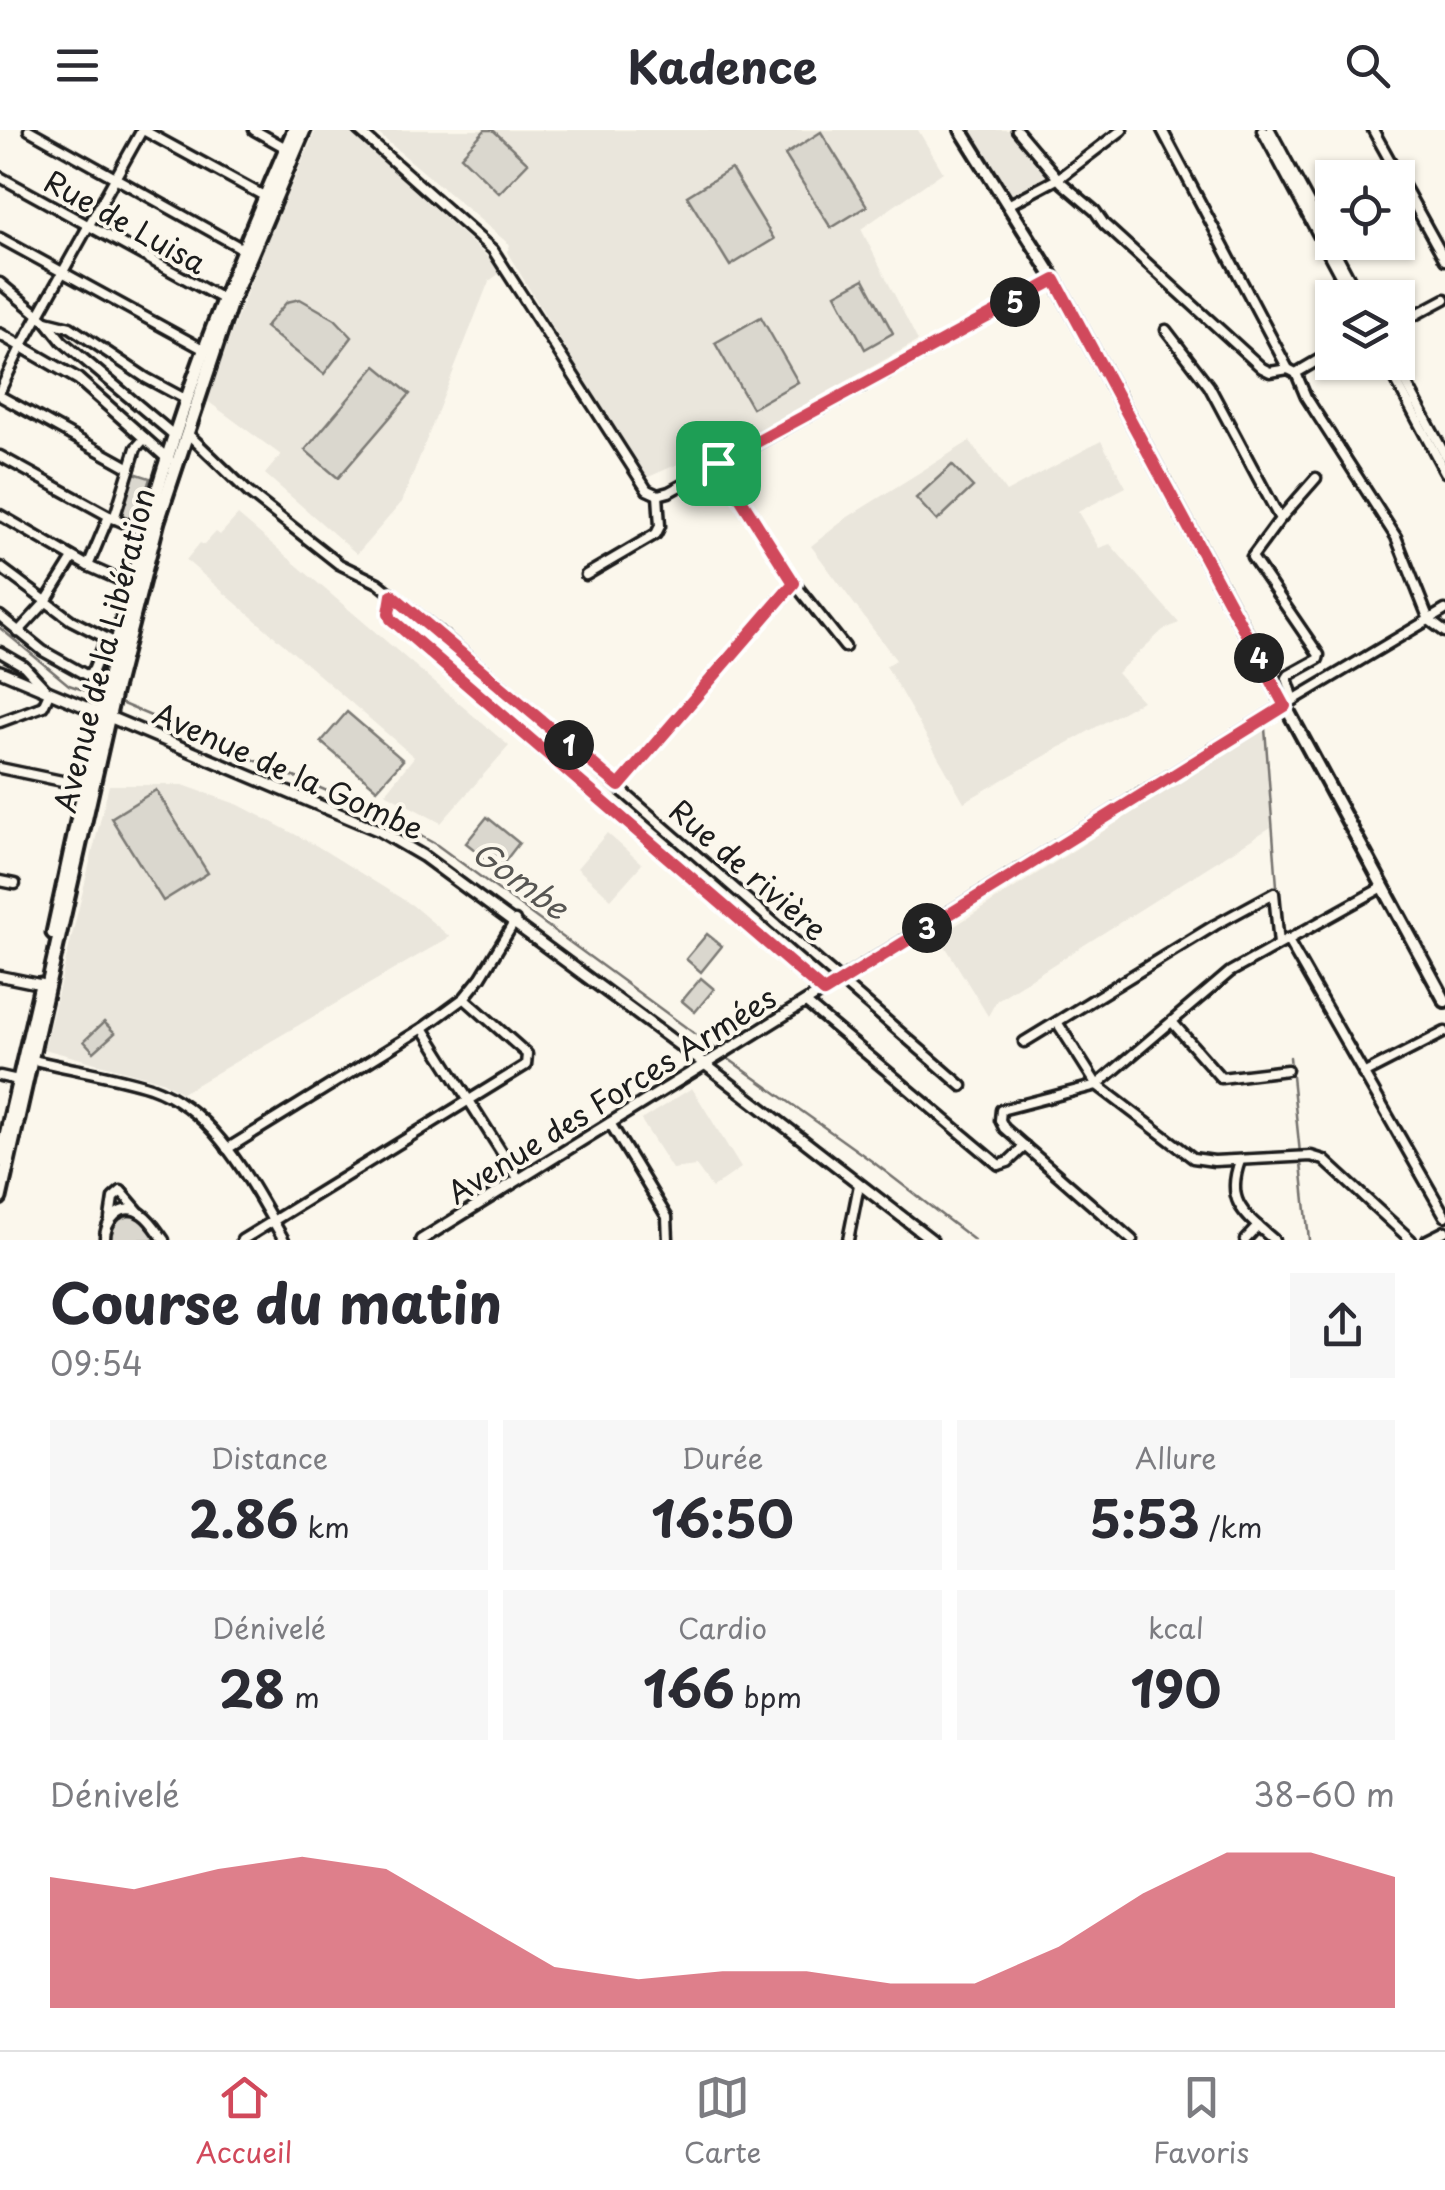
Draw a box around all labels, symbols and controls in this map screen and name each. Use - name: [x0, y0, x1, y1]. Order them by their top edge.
- text: Kadence: [628, 31, 817, 99]
- icon: menu: [50, 38, 105, 93]
- icon: search: [1340, 38, 1395, 93]
- street label: Rue de Luisa: [37, 158, 215, 284]
- map controls: [1315, 160, 1415, 380]
- button: locate: [1315, 160, 1415, 260]
- pin: 5: [990, 277, 1040, 327]
- text: 5: [1006, 280, 1024, 323]
- button: layers: [1315, 280, 1415, 380]
- pin: [676, 421, 761, 506]
- icon: arrive: [691, 436, 746, 491]
- street label: Avenue de la Libération: [41, 483, 165, 817]
- pin: 4: [1234, 633, 1284, 683]
- text: 4: [1249, 636, 1269, 679]
- street label: Avenue de la Gombe: [146, 690, 432, 850]
- pin: 1: [544, 720, 594, 770]
- text: 1: [562, 723, 576, 766]
- street label: Rue de rivière: [660, 788, 838, 950]
- water label: Gombe: [463, 828, 580, 931]
- pin: 3: [902, 903, 952, 953]
- text: 3: [918, 906, 936, 949]
- street label: Avenue des Forces Armées: [438, 974, 784, 1214]
- text: Course du matin: [50, 1260, 502, 1343]
- button: share: [1290, 1273, 1395, 1378]
- text: 09:54: [50, 1339, 143, 1387]
- text: Distance: [210, 1436, 328, 1479]
- text: Durée: [682, 1436, 763, 1479]
- text: Allure: [1135, 1436, 1217, 1479]
- text: 2.86: [189, 1479, 298, 1555]
- text: 16:50: [651, 1479, 794, 1555]
- text: 5:53: [1089, 1479, 1200, 1555]
- text: km: [298, 1505, 350, 1548]
- text: /km: [1200, 1505, 1262, 1548]
- text: Dénivelé: [212, 1606, 326, 1649]
- text: Cardio: [678, 1606, 767, 1649]
- text: kcal: [1148, 1606, 1204, 1649]
- text: 28: [219, 1649, 285, 1725]
- text: 166: [643, 1649, 735, 1725]
- text: 190: [1130, 1649, 1221, 1725]
- text: m: [285, 1675, 320, 1718]
- text: bpm: [735, 1675, 802, 1718]
- text: Dénivelé: [50, 1770, 180, 1818]
- text: 38–60 m: [1253, 1770, 1395, 1818]
- tab: Accueil: [196, 2070, 292, 2173]
- tab: Carte: [684, 2070, 761, 2173]
- tab: Favoris: [1153, 2070, 1249, 2173]

